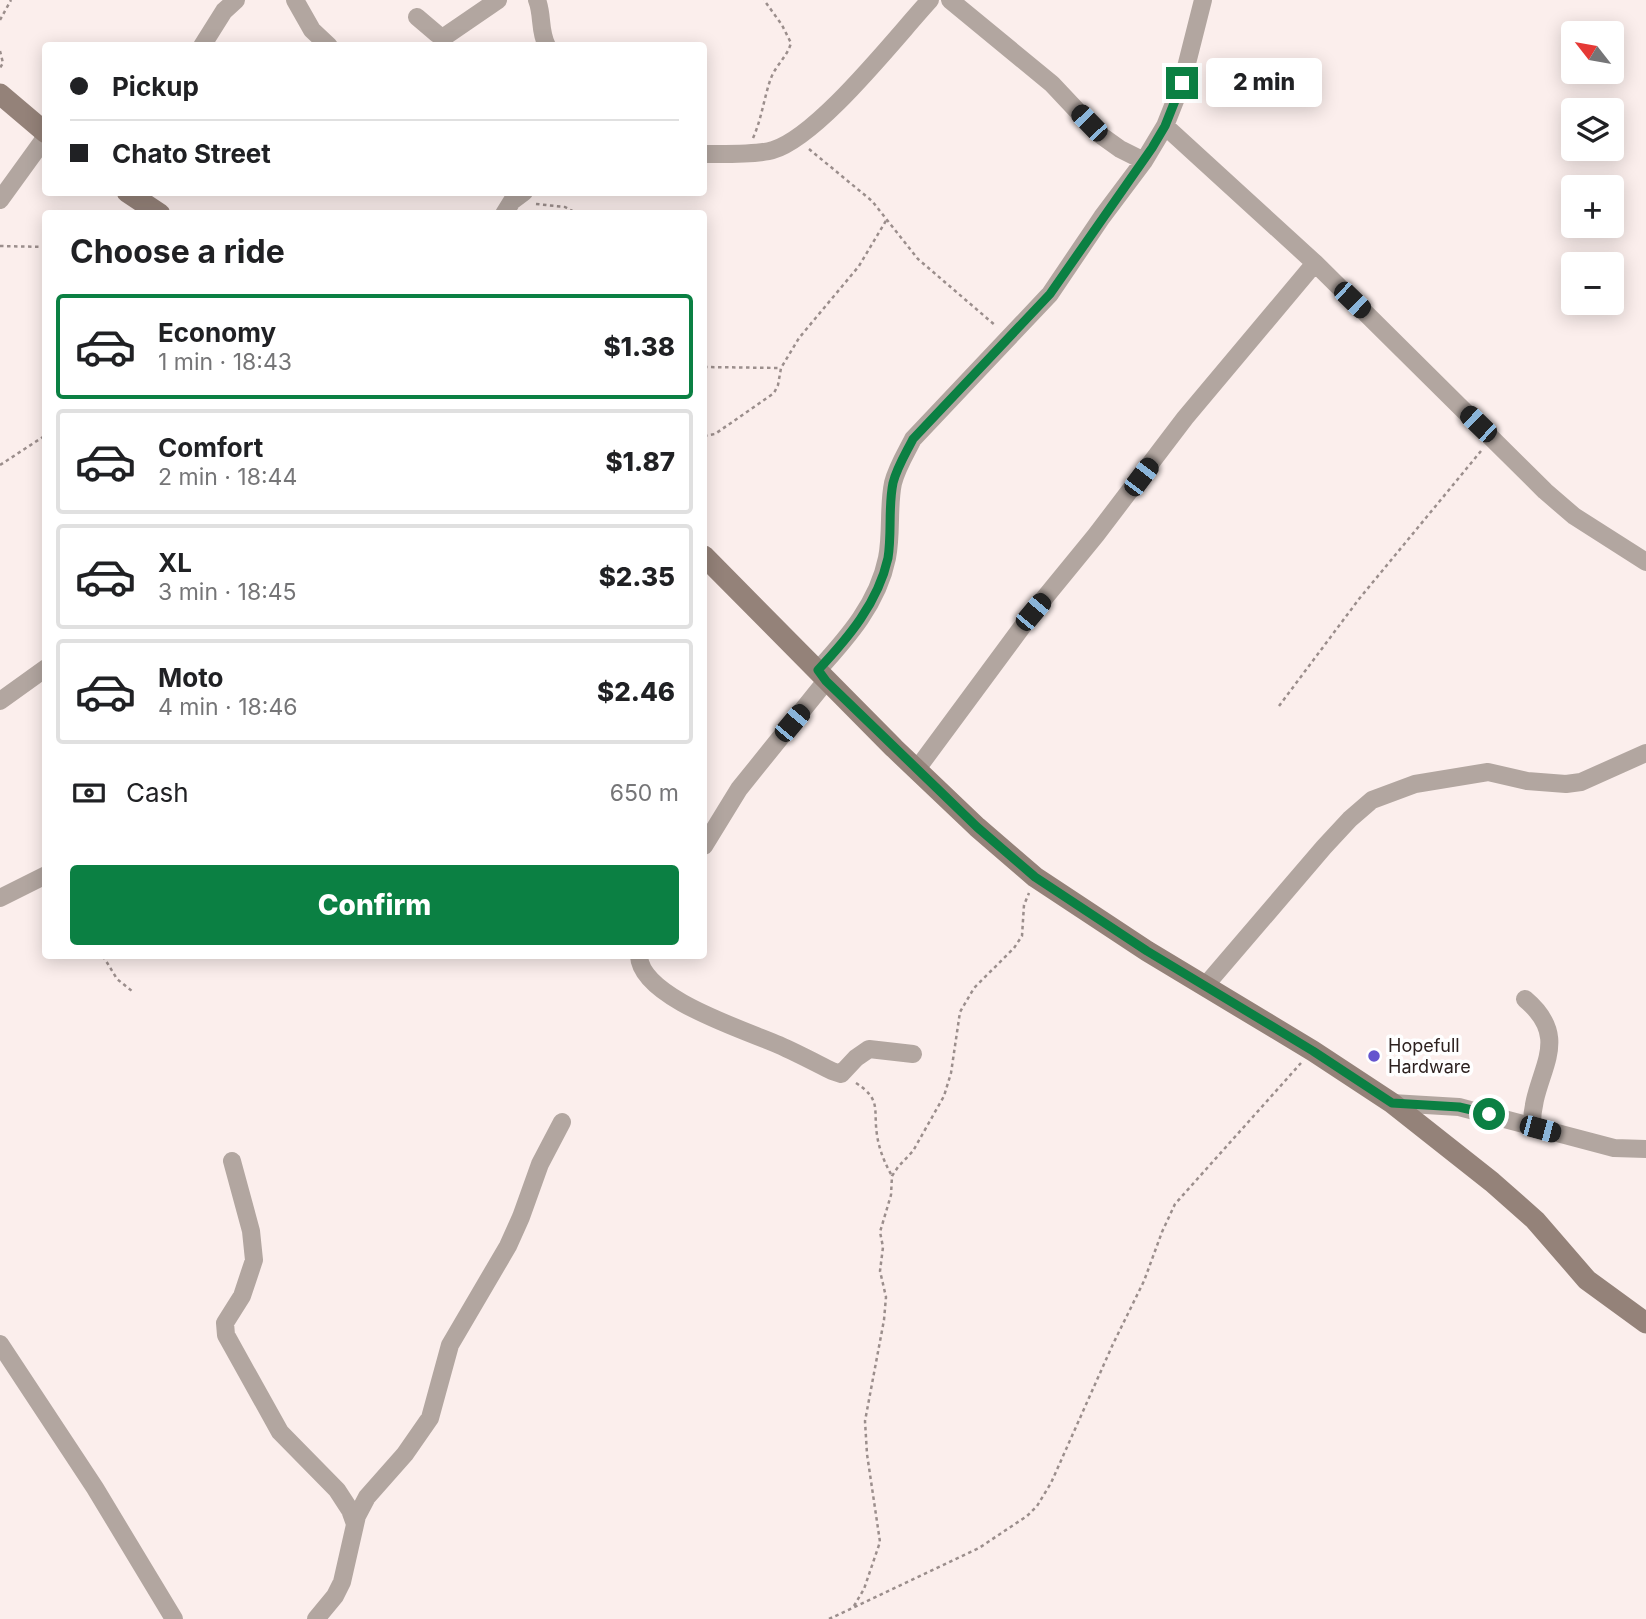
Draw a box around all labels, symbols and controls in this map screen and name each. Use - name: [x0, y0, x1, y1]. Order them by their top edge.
- north arrow: [1561, 21, 1624, 84]
- map controls: [1561, 21, 1624, 315]
- callout: 2 min: [1206, 58, 1322, 108]
- route end: [1166, 67, 1198, 99]
- text: 2 min: [1233, 68, 1295, 96]
- text: Pickup: [112, 71, 199, 102]
- button: layers: [1561, 98, 1624, 161]
- car: [1067, 101, 1112, 145]
- text: Chato Street: [112, 138, 271, 169]
- button: +: [1561, 175, 1624, 238]
- text: Choose a ride: [70, 232, 285, 271]
- button: −: [1561, 252, 1624, 315]
- car: [1330, 278, 1375, 322]
- icon: car: [74, 315, 137, 378]
- text: Economy: [158, 317, 276, 348]
- text: $1.38: [603, 331, 675, 362]
- text: 1 min · 18:43: [158, 348, 292, 376]
- car: [1456, 402, 1501, 446]
- icon: car: [74, 430, 137, 493]
- text: Comfort: [158, 432, 263, 463]
- text: $1.87: [605, 446, 675, 477]
- car: [1120, 454, 1163, 500]
- text: 2 min · 18:44: [158, 463, 297, 491]
- icon: car: [74, 545, 137, 608]
- text: XL: [158, 547, 192, 578]
- text: $2.35: [599, 561, 675, 592]
- text: 3 min · 18:45: [158, 578, 297, 606]
- car: [1012, 589, 1055, 635]
- icon: car: [74, 660, 137, 723]
- text: Moto: [158, 662, 223, 693]
- text: $2.46: [597, 676, 675, 707]
- text: 4 min · 18:46: [158, 693, 298, 721]
- car: [771, 700, 814, 746]
- icon: cash: [70, 774, 108, 812]
- text: Cash: [126, 777, 189, 808]
- text: 650 m: [610, 779, 679, 807]
- button: Confirm: [70, 865, 679, 945]
- place label: Hopefull Hardware: [1388, 1035, 1471, 1077]
- marker: Hopefull Hardware: [1366, 1048, 1382, 1064]
- route start: [1473, 1098, 1505, 1130]
- car: [1517, 1113, 1564, 1145]

